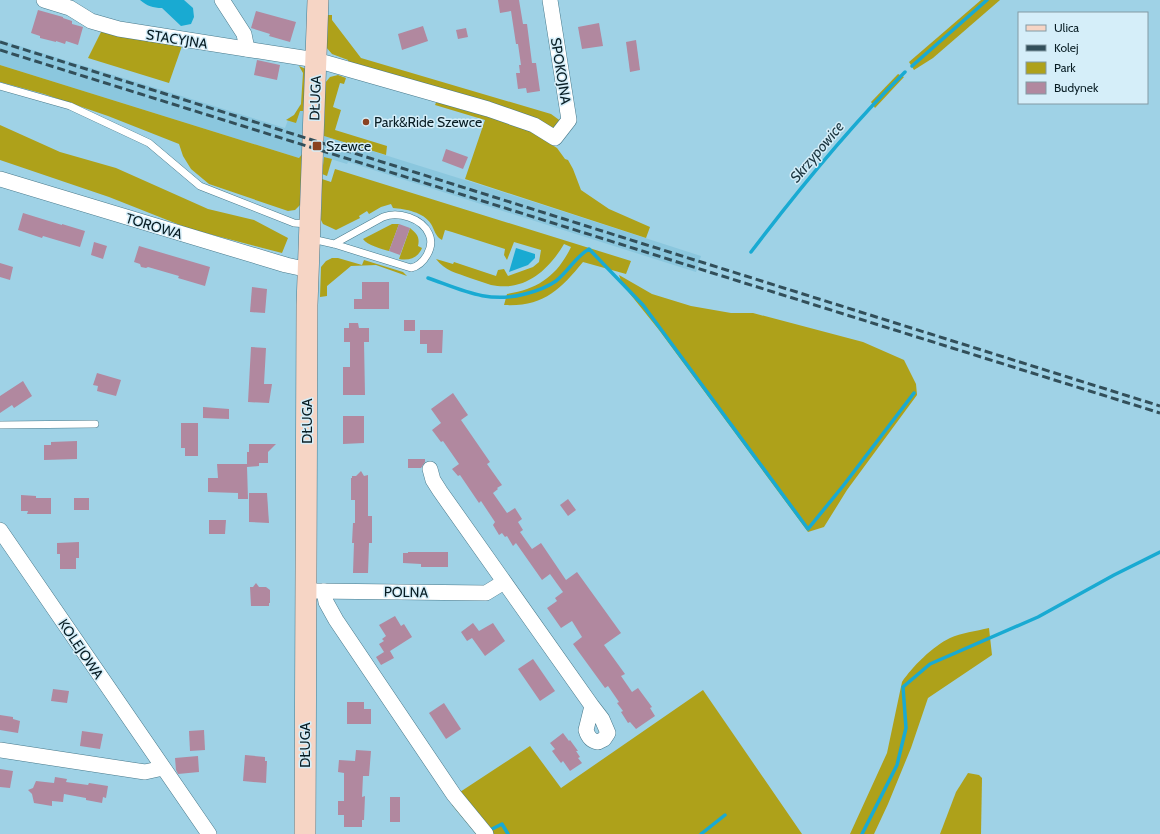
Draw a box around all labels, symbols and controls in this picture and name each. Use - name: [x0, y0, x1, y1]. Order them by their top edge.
- legend: [1018, 12, 1148, 104]
- text: Ulica: [1054, 20, 1079, 35]
- street label: STACYJNA: [145, 25, 209, 53]
- street label: SPOKOJNA: [547, 36, 575, 106]
- text: Kolej: [1054, 40, 1078, 55]
- text: Park: [1054, 60, 1076, 75]
- street label: DŁUGA: [305, 75, 325, 121]
- text: Budynek: [1054, 80, 1099, 95]
- place label: Park&Ride Szewce: [374, 113, 482, 131]
- marker: Park&Ride Szewce: [361, 117, 371, 127]
- water label: Skrzypowice: [786, 118, 848, 186]
- place label: Szewce: [326, 137, 371, 155]
- marker: Szewce: [311, 140, 323, 152]
- street label: TOROWA: [123, 209, 185, 243]
- street label: DŁUGA: [298, 398, 316, 444]
- street label: POLNA: [384, 583, 429, 601]
- street label: KOLEJOWA: [54, 616, 108, 683]
- street label: DŁUGA: [296, 722, 314, 768]

